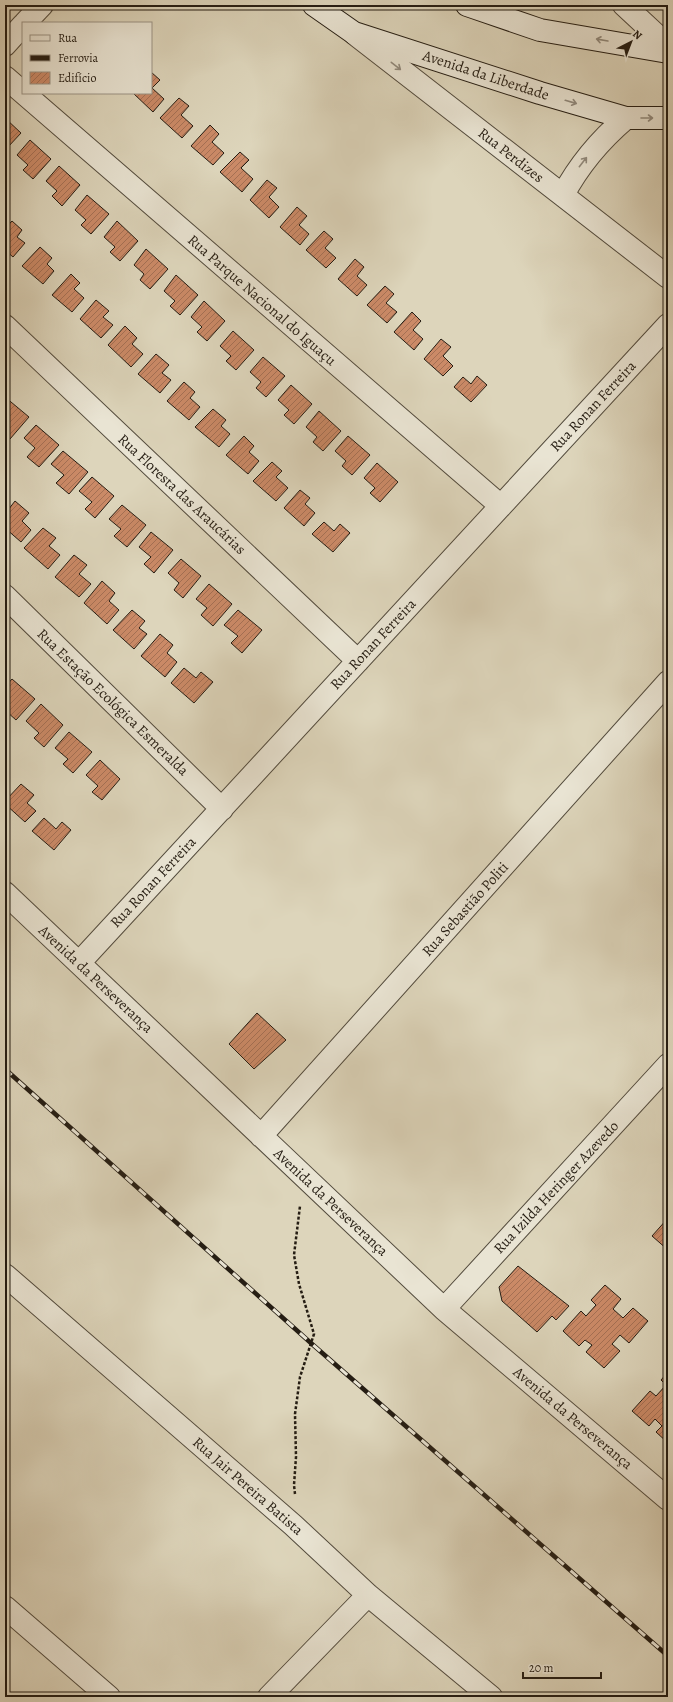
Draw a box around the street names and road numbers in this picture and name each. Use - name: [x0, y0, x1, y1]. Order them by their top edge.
- street label: Avenida da Liberdade: [419, 45, 552, 105]
- street label: Rua Perdizes: [474, 123, 548, 187]
- street label: Rua Parque Nacional do Iguaçu: [183, 230, 341, 371]
- street label: Rua Ronan Ferreira: [545, 356, 641, 456]
- street label: Rua Floresta das Araucárias: [114, 429, 250, 559]
- street label: Rua Ronan Ferreira: [325, 594, 421, 694]
- street label: Rua Estação Ecológica Esmeralda: [33, 624, 193, 780]
- street label: Rua Ronan Ferreira: [105, 832, 201, 932]
- street label: Rua Sebastião Politi: [417, 858, 513, 960]
- street label: Avenida da Perseverança: [34, 920, 158, 1037]
- street label: Rua Izilda Heringer Azevedo: [489, 1116, 623, 1258]
- street label: Avenida da Perseverança: [269, 1143, 393, 1260]
- street label: Avenida da Perseverança: [508, 1361, 637, 1474]
- street label: Rua Jair Pereira Batista: [188, 1432, 308, 1540]

